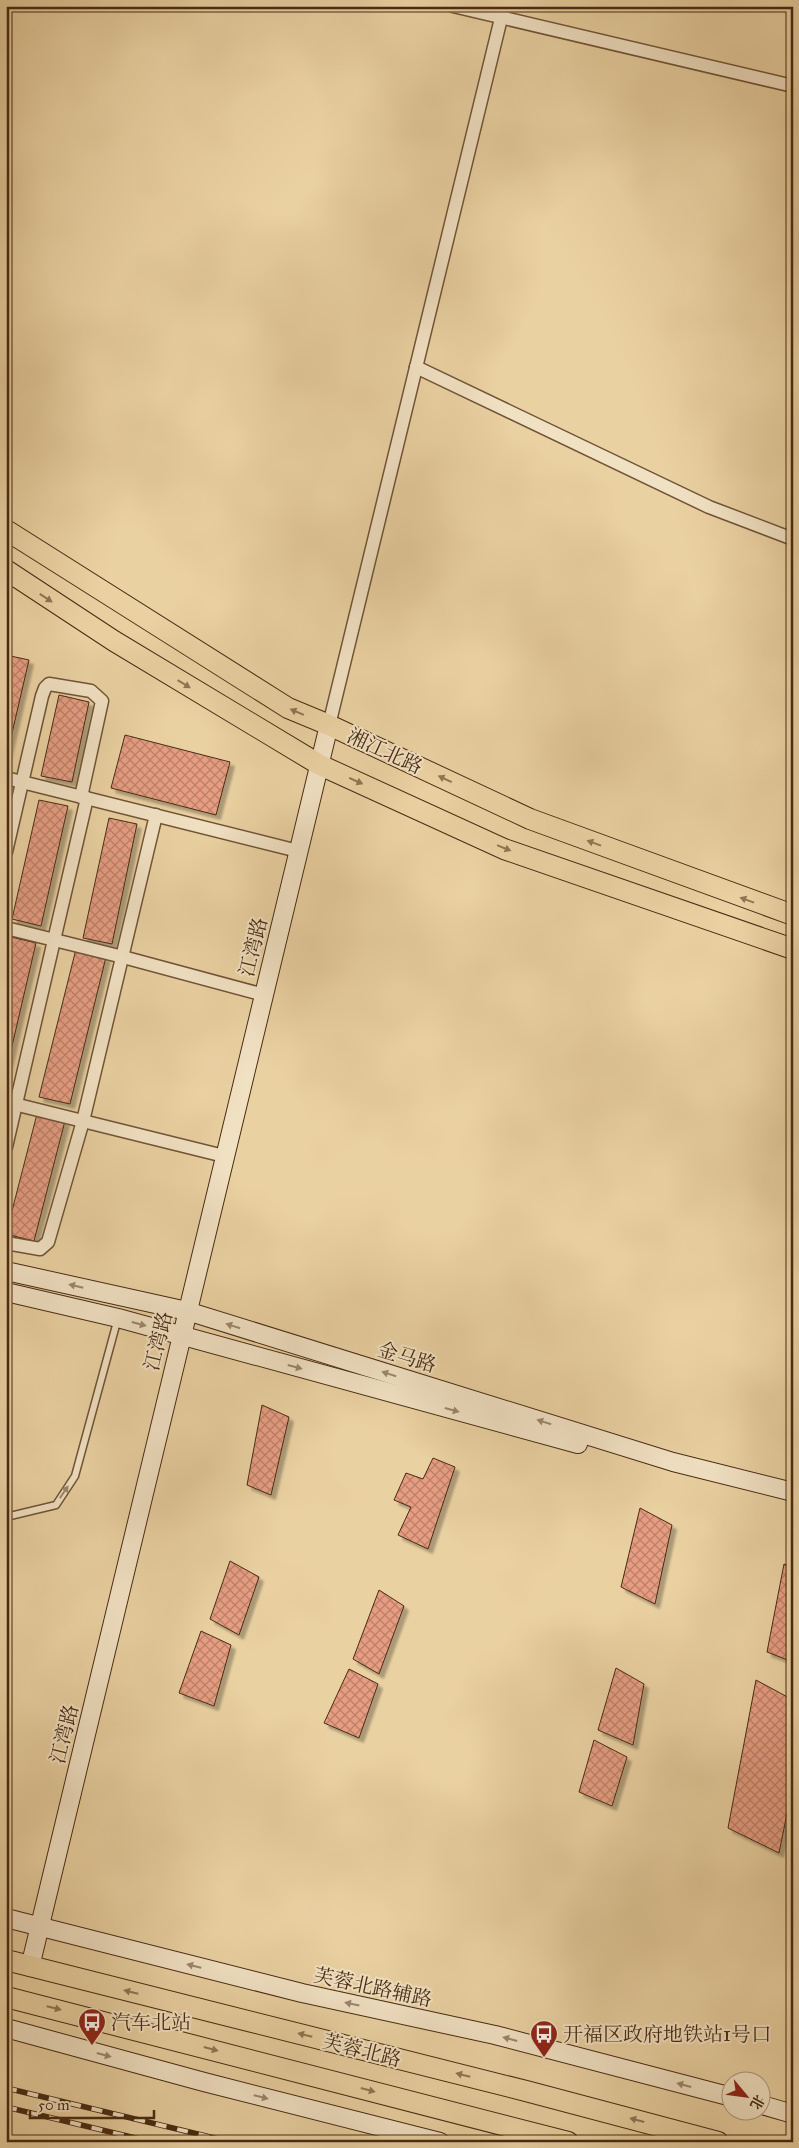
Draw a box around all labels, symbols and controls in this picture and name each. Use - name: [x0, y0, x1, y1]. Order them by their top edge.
- one-way arrow: [40, 593, 53, 602]
- one-way arrow: [178, 679, 191, 688]
- one-way arrow: [290, 707, 304, 715]
- street label: 湘江北路: [344, 723, 426, 779]
- one-way arrow: [438, 775, 452, 783]
- one-way arrow: [349, 778, 363, 786]
- one-way arrow: [586, 839, 601, 847]
- one-way arrow: [497, 844, 512, 852]
- one-way arrow: [739, 896, 754, 903]
- street label: 江湾路: [234, 915, 272, 979]
- one-way arrow: [67, 1282, 83, 1290]
- street label: 江湾路: [139, 1309, 177, 1373]
- one-way arrow: [131, 1320, 146, 1328]
- one-way arrow: [226, 1321, 241, 1329]
- street label: 金马路: [375, 1337, 439, 1377]
- one-way arrow: [288, 1363, 303, 1371]
- one-way arrow: [381, 1369, 396, 1377]
- one-way arrow: [445, 1406, 460, 1414]
- one-way arrow: [536, 1417, 551, 1425]
- one-way arrow: [59, 1485, 69, 1499]
- street label: 江湾路: [45, 1702, 83, 1766]
- one-way arrow: [186, 1962, 201, 1970]
- street label: 芙蓉北路辅路: [312, 1963, 434, 2011]
- one-way arrow: [123, 1988, 138, 1996]
- one-way arrow: [344, 2000, 359, 2008]
- one-way arrow: [46, 2005, 61, 2013]
- bus stop icon: 汽车北站: [77, 2007, 107, 2046]
- place label: 汽车北站: [111, 2010, 191, 2034]
- bus stop icon: 开福区政府地铁站1号口: [529, 2019, 559, 2058]
- place label: 开福区政府地铁站1号口: [563, 2022, 771, 2046]
- street label: 芙蓉北路: [320, 2029, 404, 2071]
- one-way arrow: [298, 2031, 313, 2039]
- one-way arrow: [503, 2035, 518, 2043]
- one-way arrow: [203, 2045, 218, 2053]
- one-way arrow: [96, 2051, 112, 2059]
- north arrow: [722, 2070, 772, 2120]
- one-way arrow: [455, 2071, 470, 2079]
- one-way arrow: [677, 2081, 692, 2089]
- one-way arrow: [361, 2086, 376, 2094]
- scale bar: [30, 2088, 154, 2120]
- text: 北: [746, 2092, 768, 2112]
- one-way arrow: [254, 2093, 269, 2101]
- text: 50 m: [38, 2096, 70, 2114]
- one-way arrow: [629, 2116, 645, 2124]

